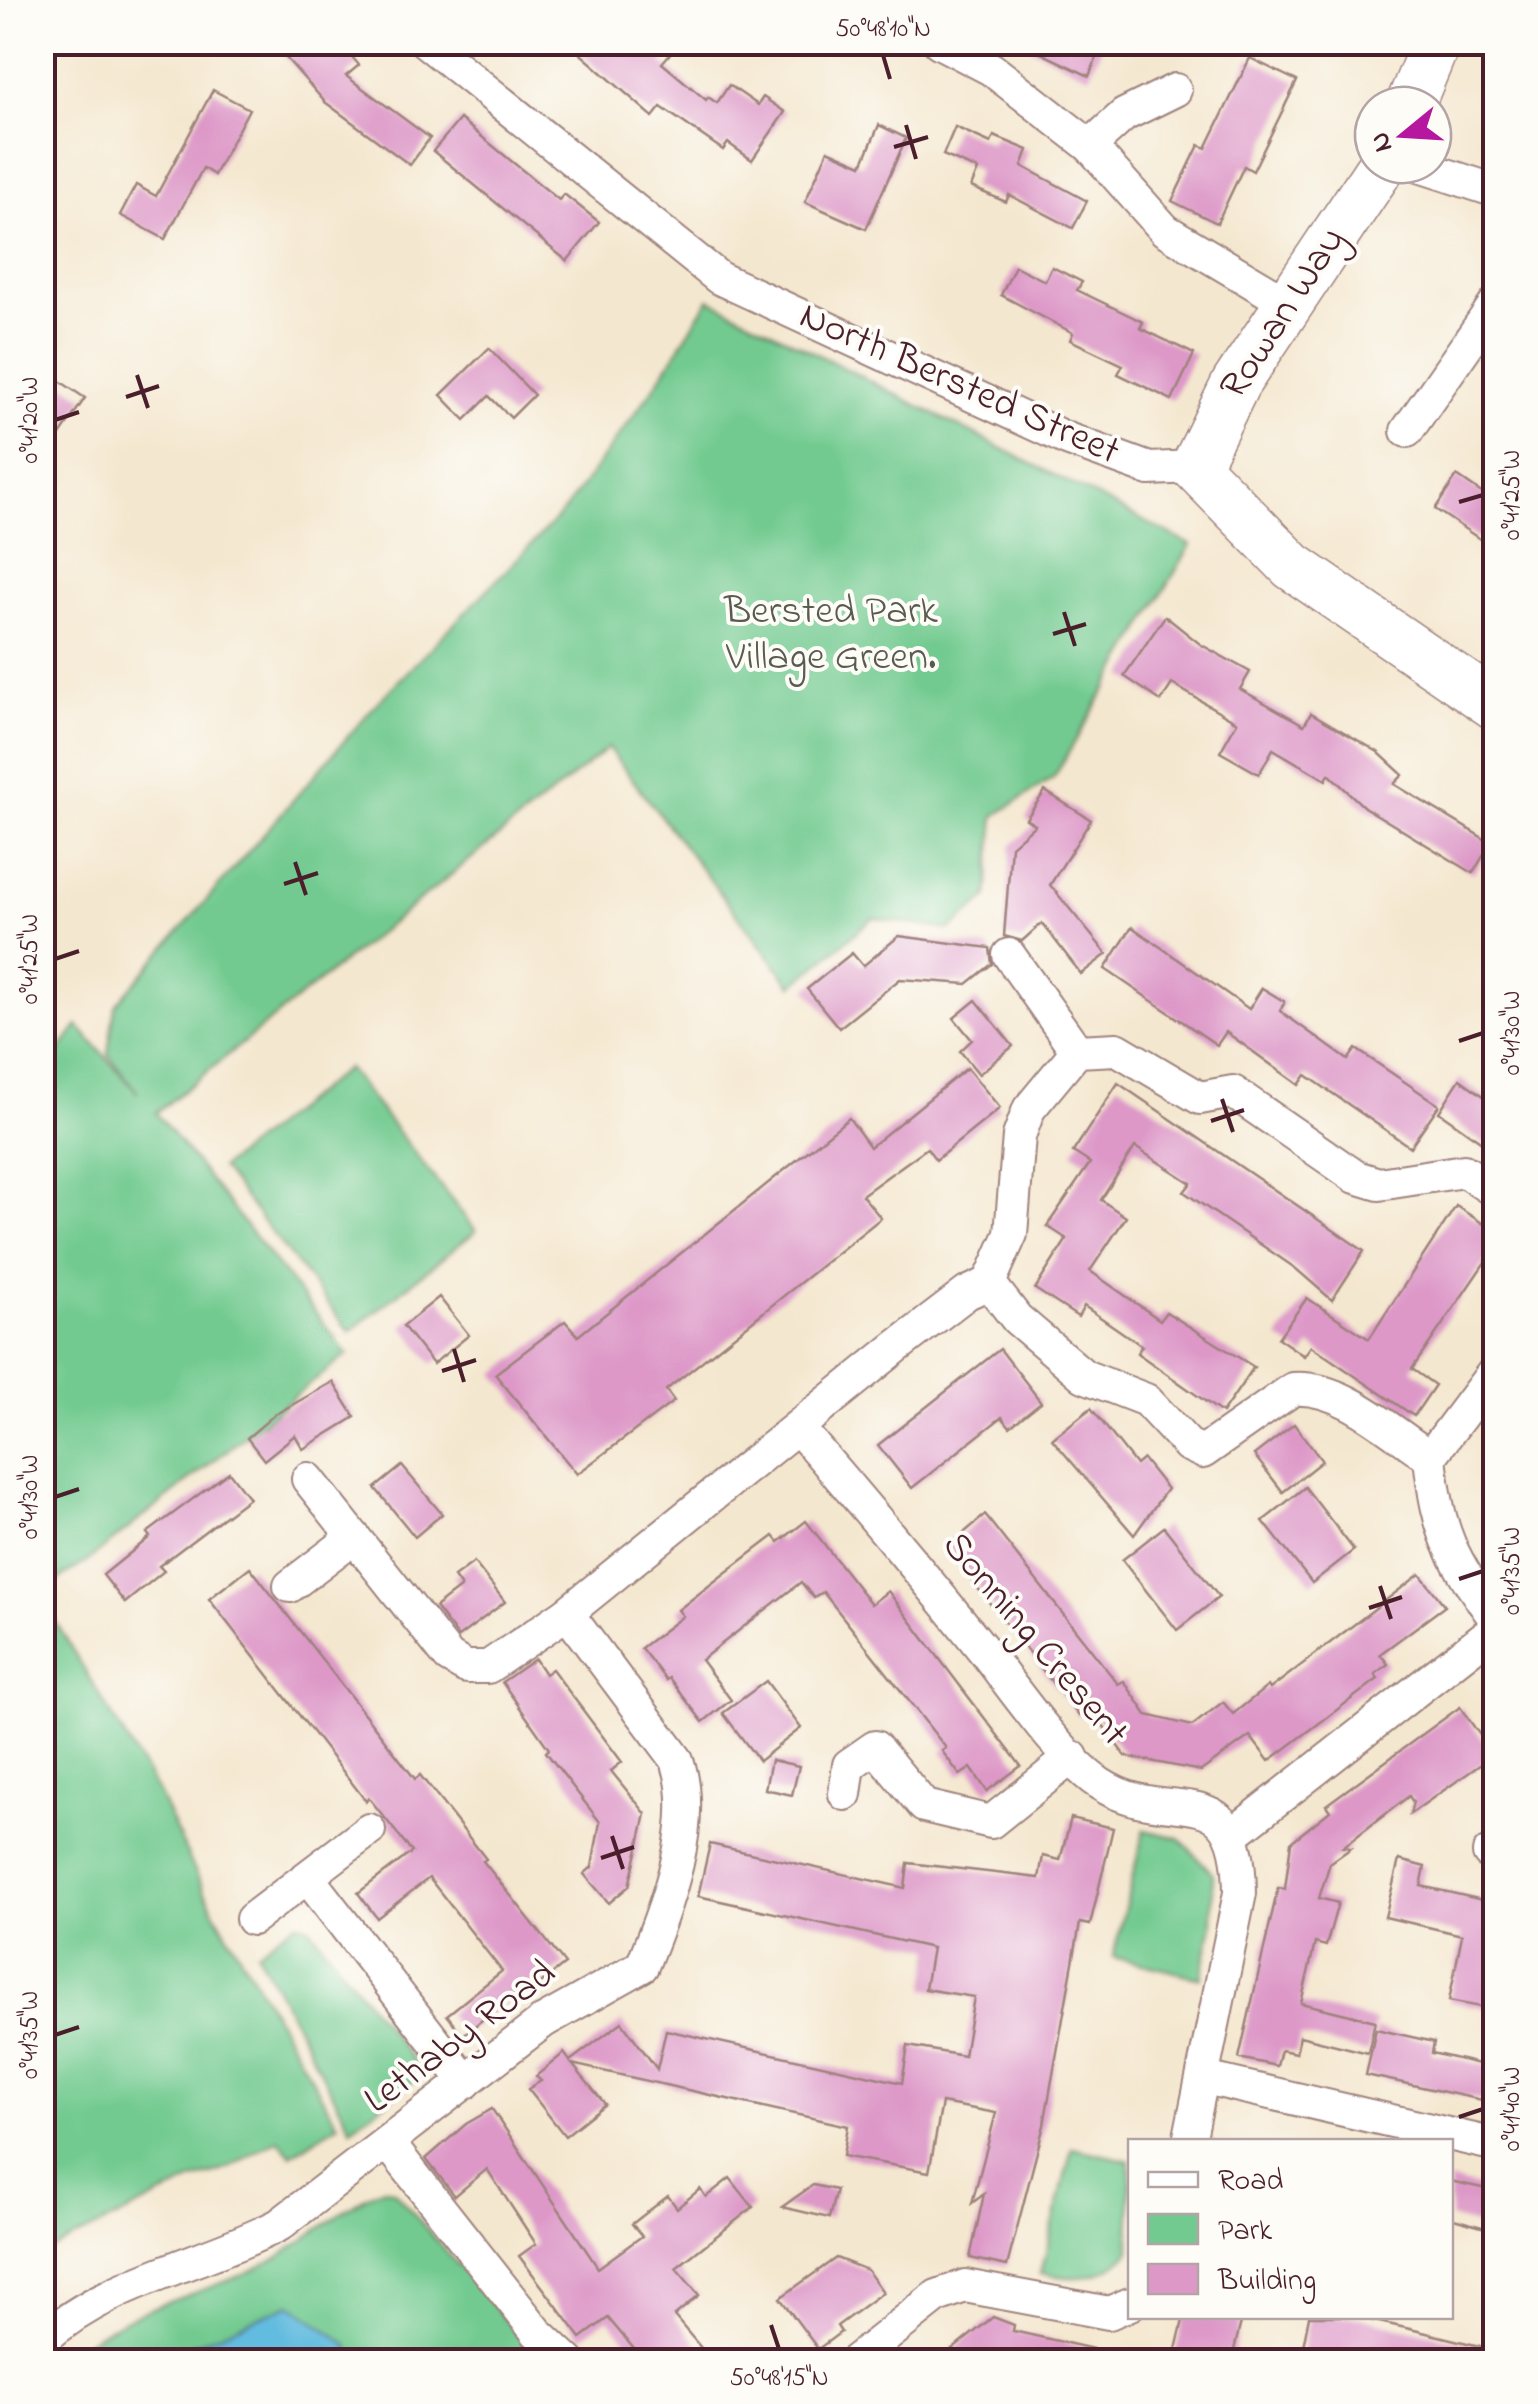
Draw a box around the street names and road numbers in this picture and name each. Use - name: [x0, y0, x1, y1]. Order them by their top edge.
- street label: Rowan Way: [1206, 216, 1362, 412]
- street label: North Bersted Street: [789, 288, 1129, 482]
- street label: Sonning Cresent: [926, 1520, 1142, 1760]
- street label: Lethaby Road: [353, 1946, 569, 2130]

